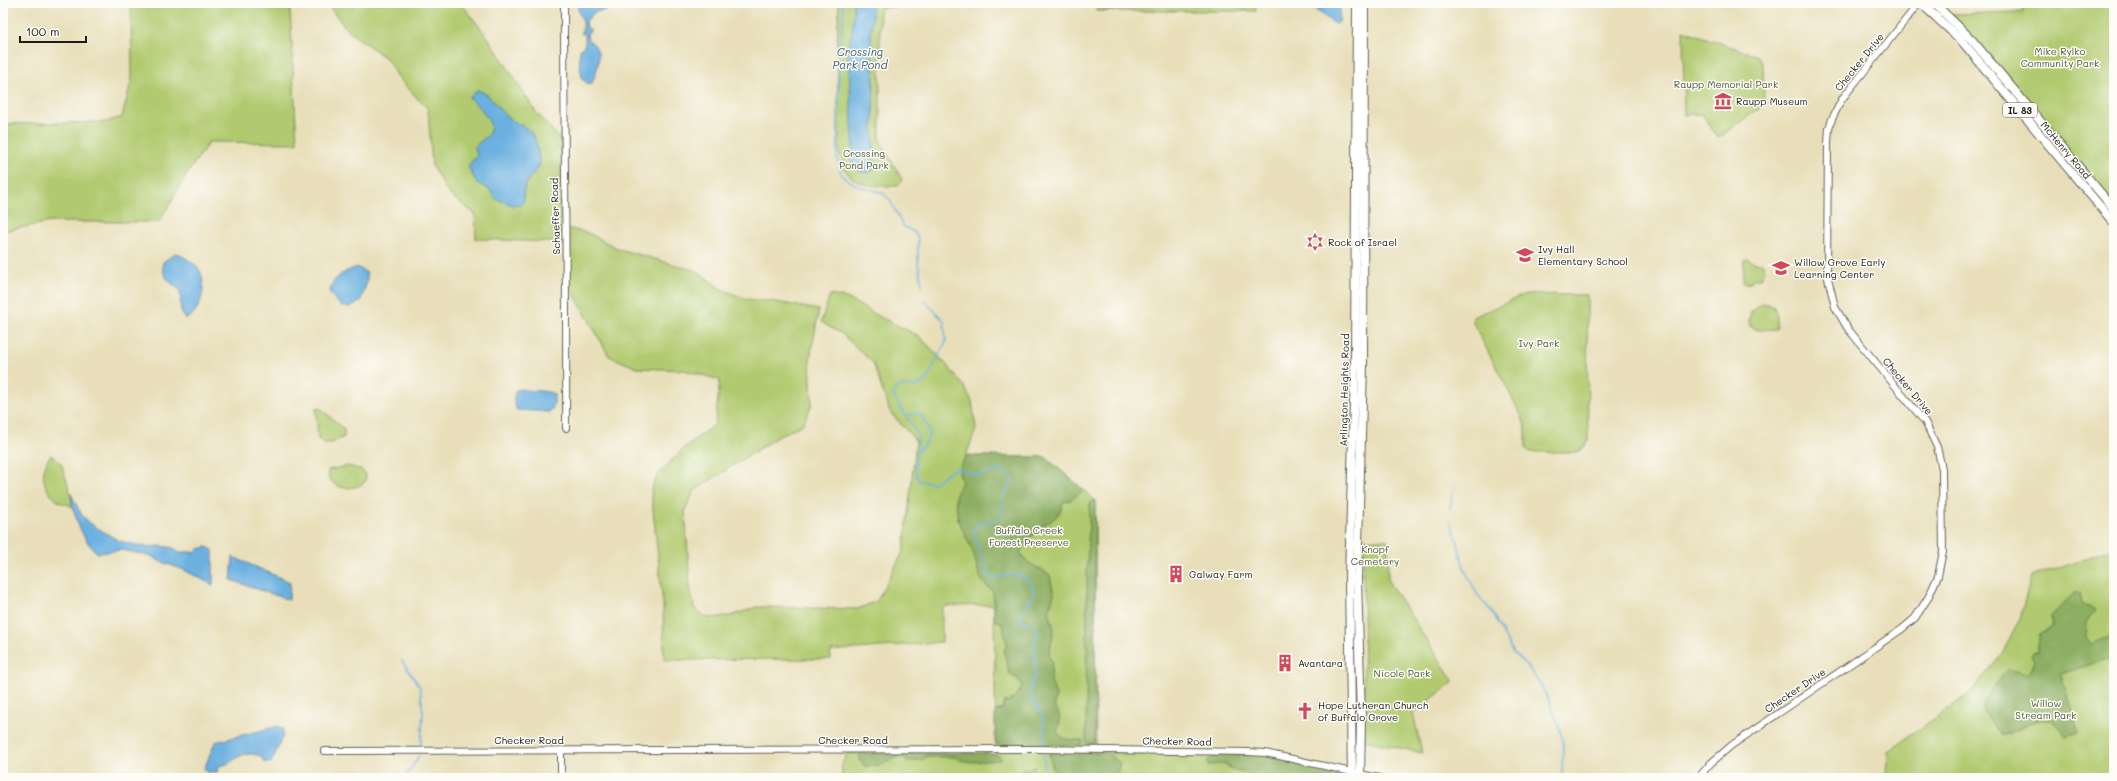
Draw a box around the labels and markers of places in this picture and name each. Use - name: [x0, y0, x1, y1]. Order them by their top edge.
- museum icon: Raupp Museum: [1713, 91, 1733, 111]
- place label: Raupp Museum: [1736, 94, 1808, 108]
- synagogue icon: Rock of Israel: [1305, 232, 1325, 252]
- place label: Rock of Israel: [1328, 235, 1397, 249]
- place label: Ivy Hall Elementary School: [1538, 242, 1628, 268]
- school or university icon: Ivy Hall Elementary School: [1515, 245, 1535, 265]
- place label: Willow Grove Early Learning Center: [1794, 255, 1886, 281]
- school or university icon: Willow Grove Early Learning Center: [1771, 258, 1791, 278]
- building icon: Galway Farm: [1166, 564, 1186, 584]
- place label: Galway Farm: [1189, 567, 1252, 581]
- building icon: Avantara: [1275, 653, 1295, 673]
- place label: Avantara: [1298, 656, 1343, 670]
- place label: Hope Lutheran Church of Buffalo Grove: [1318, 698, 1429, 724]
- church icon: Hope Lutheran Church of Buffalo Grove: [1295, 701, 1315, 721]

